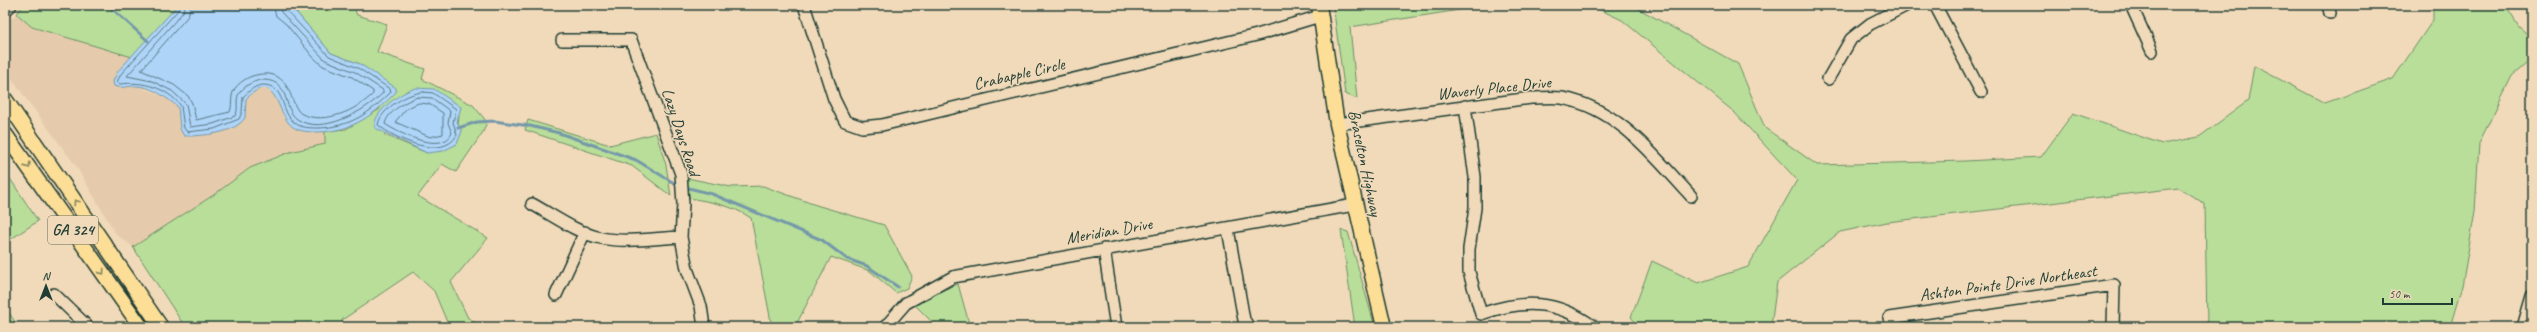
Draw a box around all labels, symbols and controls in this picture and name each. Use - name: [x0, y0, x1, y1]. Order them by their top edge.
- street label: Crabapple Circle: [971, 53, 1068, 95]
- street label: Waverly Place Drive: [1436, 71, 1553, 104]
- street label: Lazy Days Road: [657, 86, 706, 182]
- street label: Braselton Highway: [1343, 108, 1387, 219]
- one-way arrow: [23, 161, 30, 168]
- one-way arrow: [74, 200, 81, 207]
- street label: Meridian Drive: [1065, 213, 1155, 249]
- road number: GA 324: [48, 216, 98, 244]
- street label: Ashton Pointe Drive Northeast: [1918, 260, 2100, 306]
- north arrow: [26, 266, 66, 306]
- one-way arrow: [98, 268, 105, 275]
- text: N: [43, 269, 52, 283]
- scale bar: [2383, 280, 2452, 306]
- text: 50 m: [2389, 286, 2411, 302]

